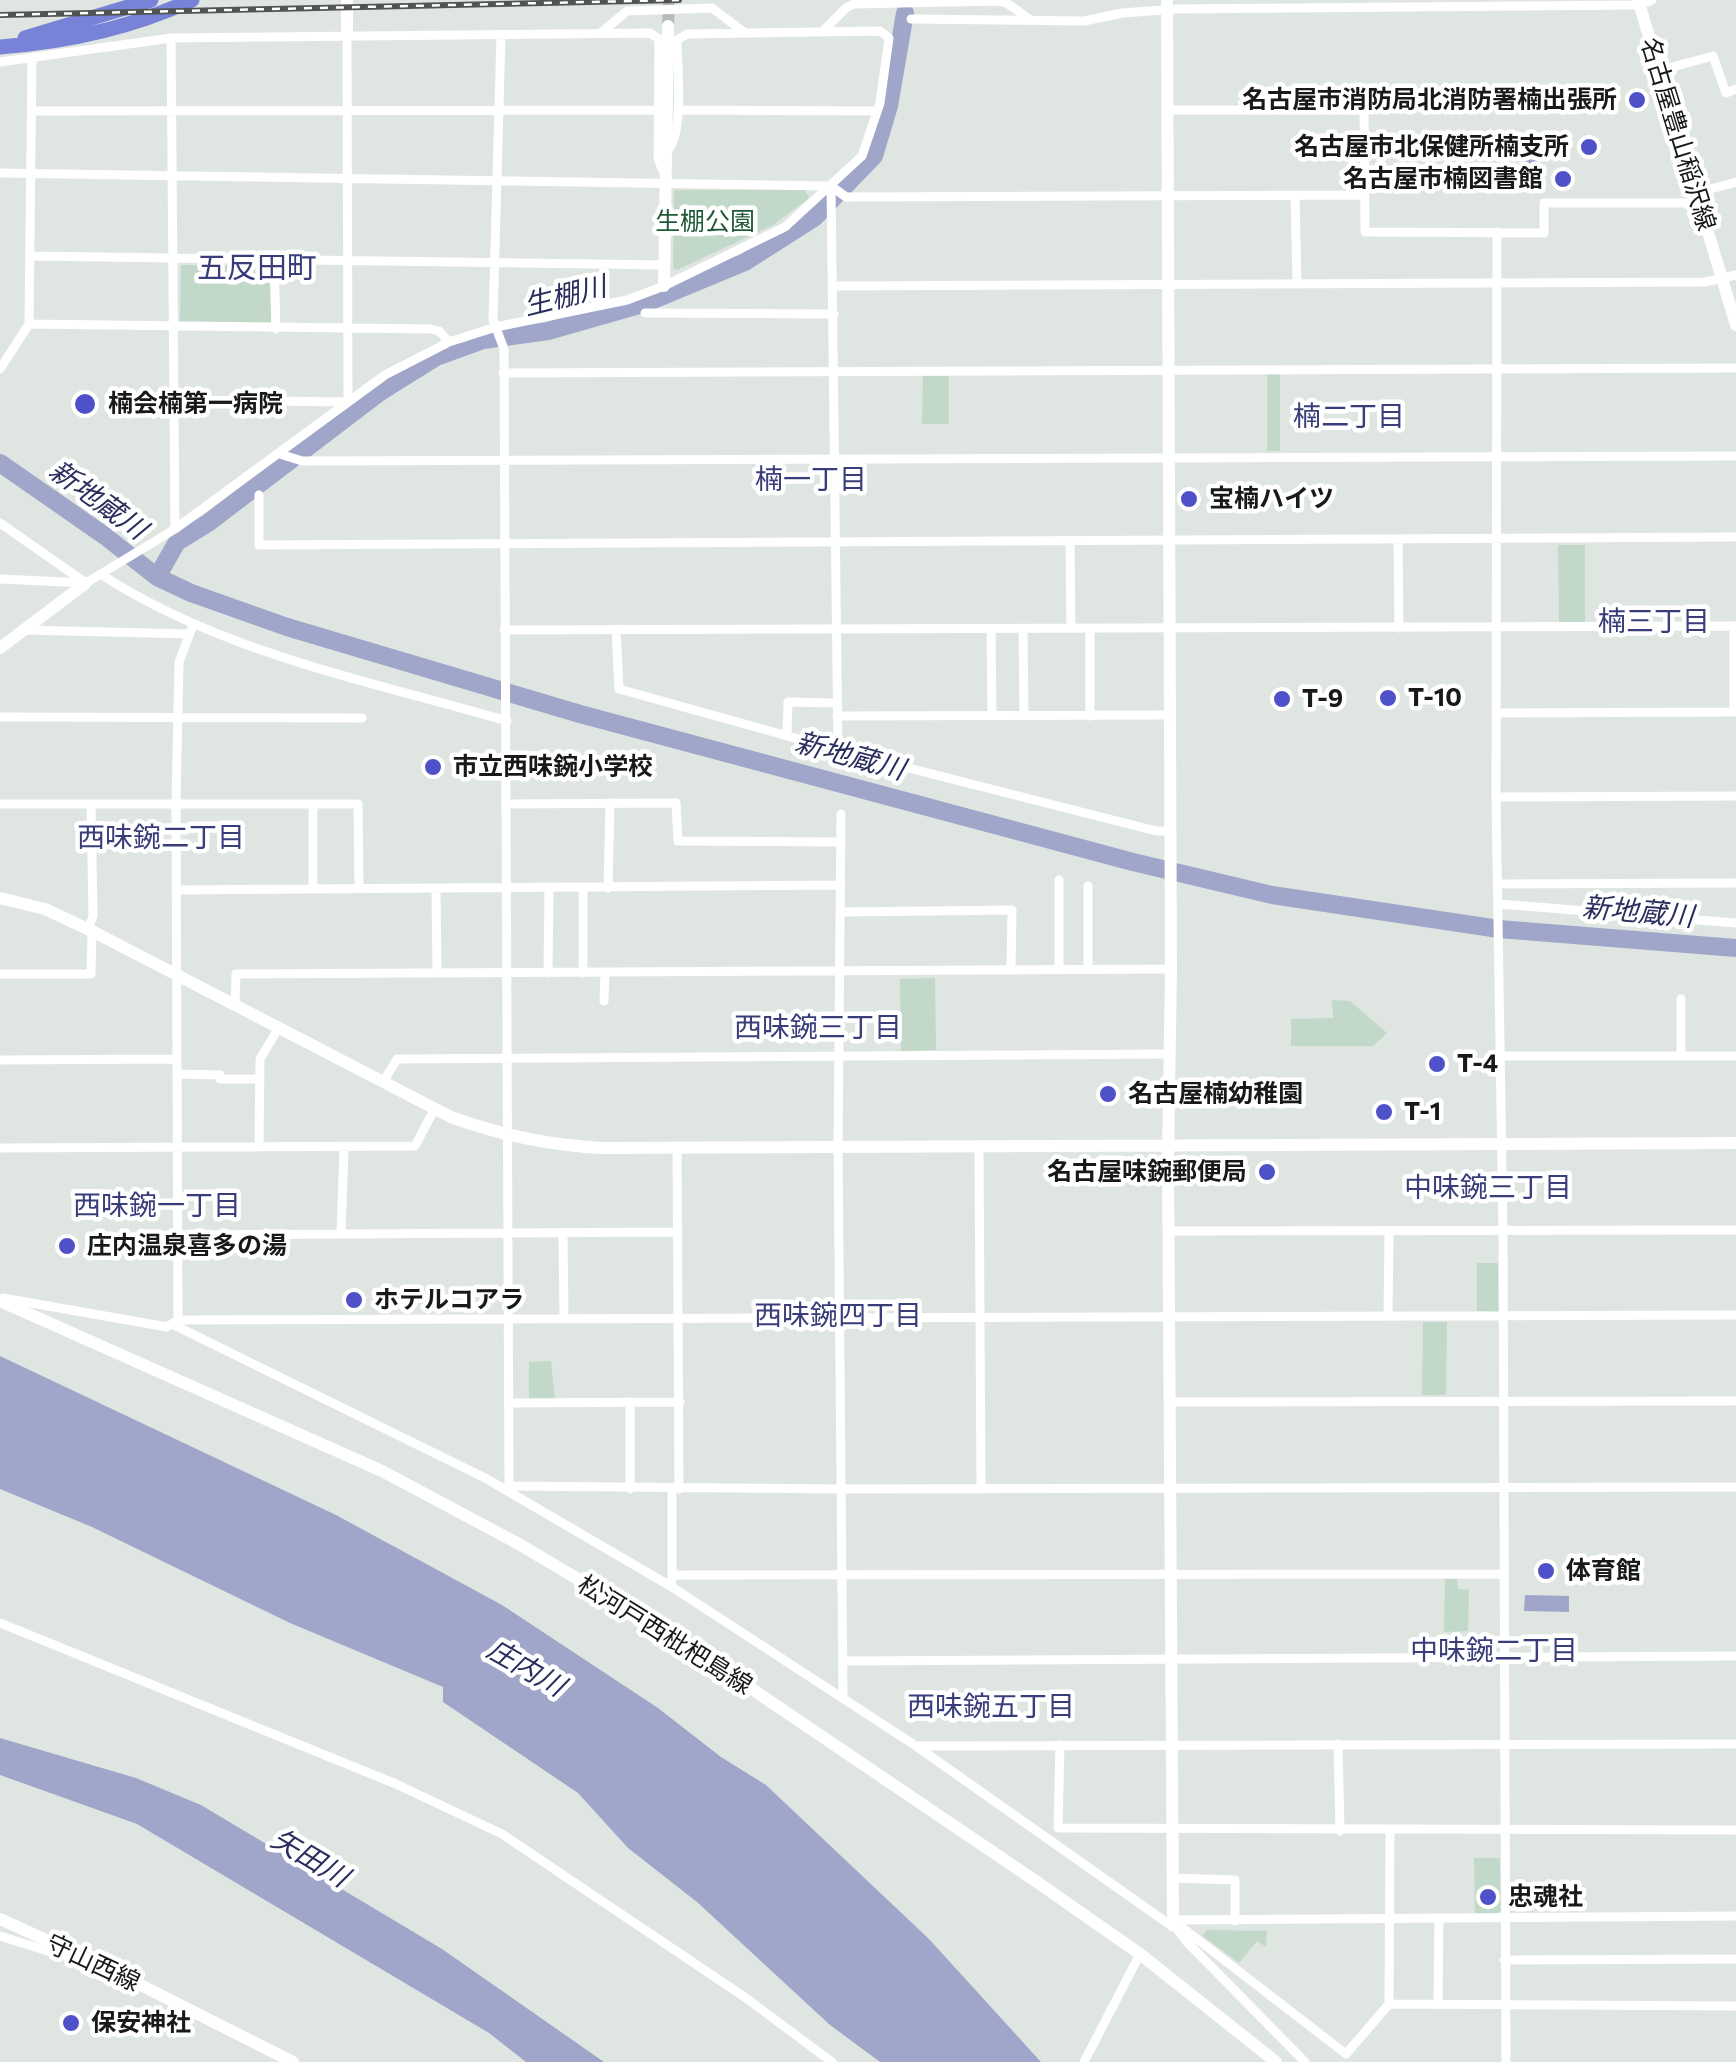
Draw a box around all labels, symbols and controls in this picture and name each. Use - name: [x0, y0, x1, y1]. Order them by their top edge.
- street label: 名古屋豊山稲沢線: [1634, 34, 1722, 234]
- place label: 名古屋市消防局北消防署楠出張所: [1242, 85, 1617, 115]
- marker: 名古屋市消防局北消防署楠出張所: [1626, 89, 1648, 111]
- place label: 名古屋市北保健所楠支所: [1294, 132, 1569, 162]
- marker: 名古屋市北保健所楠支所: [1578, 136, 1600, 158]
- place label: 名古屋市楠図書館: [1343, 164, 1543, 194]
- marker: 名古屋市楠図書館: [1552, 168, 1574, 190]
- park label: 生棚公園: [655, 207, 755, 237]
- district label: 五反田町: [197, 250, 317, 286]
- water label: 生棚川: [520, 270, 610, 322]
- place label: 楠会楠第一病院: [108, 389, 283, 419]
- marker: 楠会楠第一病院: [72, 391, 98, 417]
- district label: 楠二丁目: [1293, 400, 1405, 434]
- water label: 新地蔵川: [43, 453, 153, 547]
- district label: 楠一丁目: [755, 463, 867, 497]
- place label: 宝楠ハイツ: [1209, 484, 1334, 514]
- marker: 宝楠ハイツ: [1178, 488, 1200, 510]
- district label: 楠三丁目: [1598, 605, 1710, 639]
- place label: T-10: [1408, 683, 1462, 713]
- place label: T-9: [1302, 684, 1343, 714]
- marker: T-10: [1377, 687, 1399, 709]
- marker: T-9: [1271, 688, 1293, 710]
- water label: 新地蔵川: [792, 725, 908, 787]
- place label: 市立西味鋺小学校: [453, 752, 653, 782]
- marker: 市立西味鋺小学校: [422, 756, 444, 778]
- district label: 西味鋺二丁目: [77, 821, 245, 855]
- water label: 新地蔵川: [1581, 890, 1695, 934]
- district label: 西味鋺三丁目: [734, 1011, 902, 1045]
- place label: T-4: [1457, 1049, 1498, 1079]
- marker: T-4: [1426, 1053, 1448, 1075]
- place label: 名古屋楠幼稚園: [1128, 1079, 1303, 1109]
- marker: 名古屋楠幼稚園: [1097, 1083, 1119, 1105]
- place label: T-1: [1404, 1097, 1441, 1127]
- marker: T-1: [1373, 1101, 1395, 1123]
- place label: 名古屋味鋺郵便局: [1047, 1157, 1247, 1187]
- marker: 名古屋味鋺郵便局: [1256, 1161, 1278, 1183]
- district label: 中味鋺三丁目: [1404, 1171, 1572, 1205]
- district label: 西味鋺一丁目: [73, 1189, 241, 1223]
- place label: 庄内温泉喜多の湯: [87, 1231, 287, 1261]
- marker: 庄内温泉喜多の湯: [56, 1235, 78, 1257]
- place label: ホテルコアラ: [374, 1285, 524, 1315]
- marker: ホテルコアラ: [343, 1289, 365, 1311]
- district label: 西味鋺四丁目: [754, 1299, 922, 1333]
- place label: 体育館: [1566, 1556, 1641, 1586]
- marker: 体育館: [1535, 1560, 1557, 1582]
- street label: 松河戸西枇杷島線: [572, 1569, 758, 1701]
- water label: 庄内川: [481, 1632, 571, 1704]
- district label: 中味鋺二丁目: [1410, 1634, 1578, 1668]
- district label: 西味鋺五丁目: [907, 1690, 1075, 1724]
- water label: 矢田川: [265, 1822, 355, 1894]
- place label: 忠魂社: [1508, 1882, 1583, 1912]
- marker: 忠魂社: [1477, 1886, 1499, 1908]
- street label: 守山西線: [41, 1928, 145, 1998]
- place label: 保安神社: [91, 2008, 191, 2038]
- marker: 保安神社: [60, 2012, 82, 2034]

